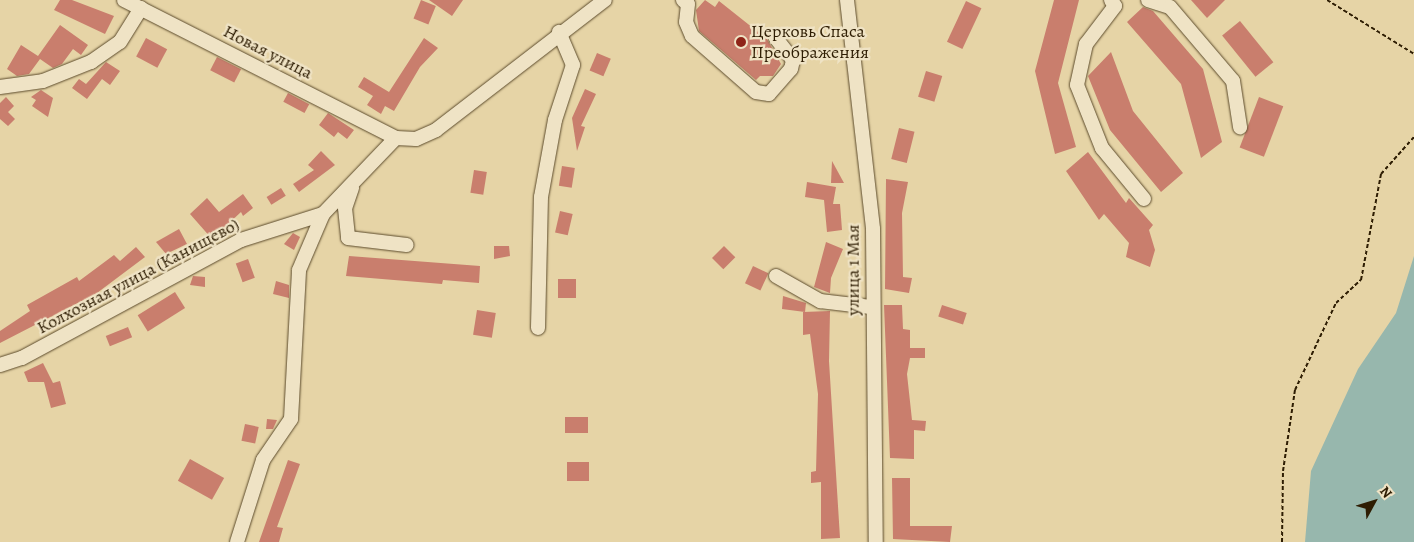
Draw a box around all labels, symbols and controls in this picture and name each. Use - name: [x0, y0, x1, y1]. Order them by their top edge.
- street label: Новая улица: [220, 20, 316, 84]
- place label: Церковь Спаса Преображения: [751, 21, 869, 64]
- marker: Церковь Спаса Преображения: [735, 36, 747, 48]
- street label: Колхозная улица (Канищево): [33, 213, 243, 339]
- street label: улица 1 Мая: [842, 224, 864, 316]
- north arrow: [1349, 477, 1399, 527]
- text: N: [1375, 482, 1397, 502]

